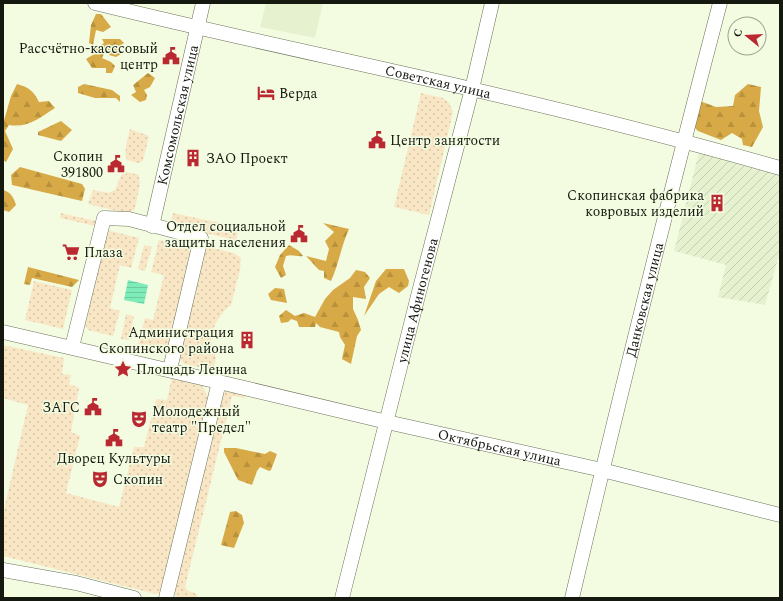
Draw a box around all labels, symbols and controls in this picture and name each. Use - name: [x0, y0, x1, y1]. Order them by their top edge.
- north arrow: [727, 16, 767, 56]
- text: С: [729, 27, 747, 39]
- place label: Рассчётно-касссовый центр: [19, 38, 158, 75]
- street label: Комсомольская улица: [152, 43, 204, 187]
- public building icon: Рассчётно-касссовый центр: [161, 46, 181, 66]
- street label: Советская улица: [383, 60, 493, 104]
- hotel icon: Верда: [256, 83, 276, 103]
- place label: Верда: [279, 83, 318, 104]
- public building icon: Центр занятости: [367, 130, 387, 150]
- place label: Центр занятости: [390, 130, 500, 151]
- place label: Скопин 391800: [53, 146, 103, 183]
- building icon: ЗАО Проект: [183, 148, 203, 168]
- place label: ЗАО Проект: [206, 148, 288, 169]
- public building icon: Скопин 391800: [106, 154, 126, 174]
- place label: Скопинская фабрика ковровых изделий: [567, 185, 704, 222]
- building icon: Скопинская фабрика ковровых изделий: [707, 193, 727, 213]
- place label: Отдел социальной защиты населения: [165, 216, 286, 253]
- public building icon: Отдел социальной защиты населения: [289, 224, 309, 244]
- street label: улица Афиногенова: [391, 235, 444, 366]
- street label: Данковская улица: [620, 240, 669, 359]
- supermarket icon: Плаза: [61, 242, 81, 262]
- place label: Плаза: [84, 242, 123, 263]
- place label: Администрация Скопинского района: [99, 322, 234, 359]
- building icon: Администрация Скопинского района: [237, 330, 257, 350]
- place icon: Площадь Ленина: [113, 359, 133, 379]
- place label: Площадь Ленина: [136, 359, 247, 380]
- place label: ЗАГС: [42, 397, 80, 418]
- public building icon: ЗАГС: [83, 397, 103, 417]
- place label: Молодежный театр "Предел": [152, 401, 251, 438]
- theatre icon: Молодежный театр "Предел": [129, 409, 149, 429]
- street label: Октябрьская улица: [436, 424, 563, 472]
- public building icon: Дворец Культуры: [104, 428, 124, 448]
- place label: Дворец Культуры: [57, 448, 171, 469]
- theatre icon: Скопин: [90, 469, 110, 489]
- place label: Скопин: [113, 469, 163, 490]

